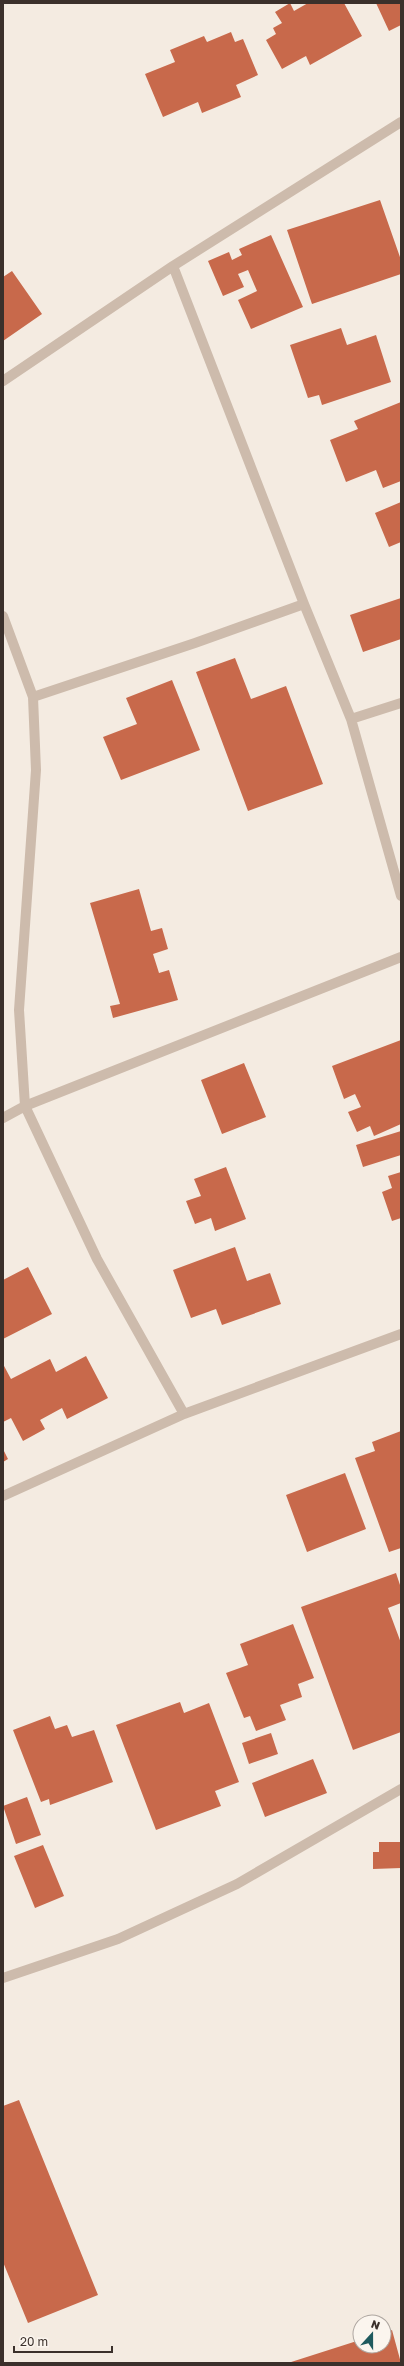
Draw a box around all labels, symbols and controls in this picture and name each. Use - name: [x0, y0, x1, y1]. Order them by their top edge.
- north arrow: [352, 2314, 392, 2354]
- text: N: [370, 2317, 382, 2332]
- scale bar: [14, 2328, 112, 2354]
- text: 20 m: [20, 2334, 48, 2349]

